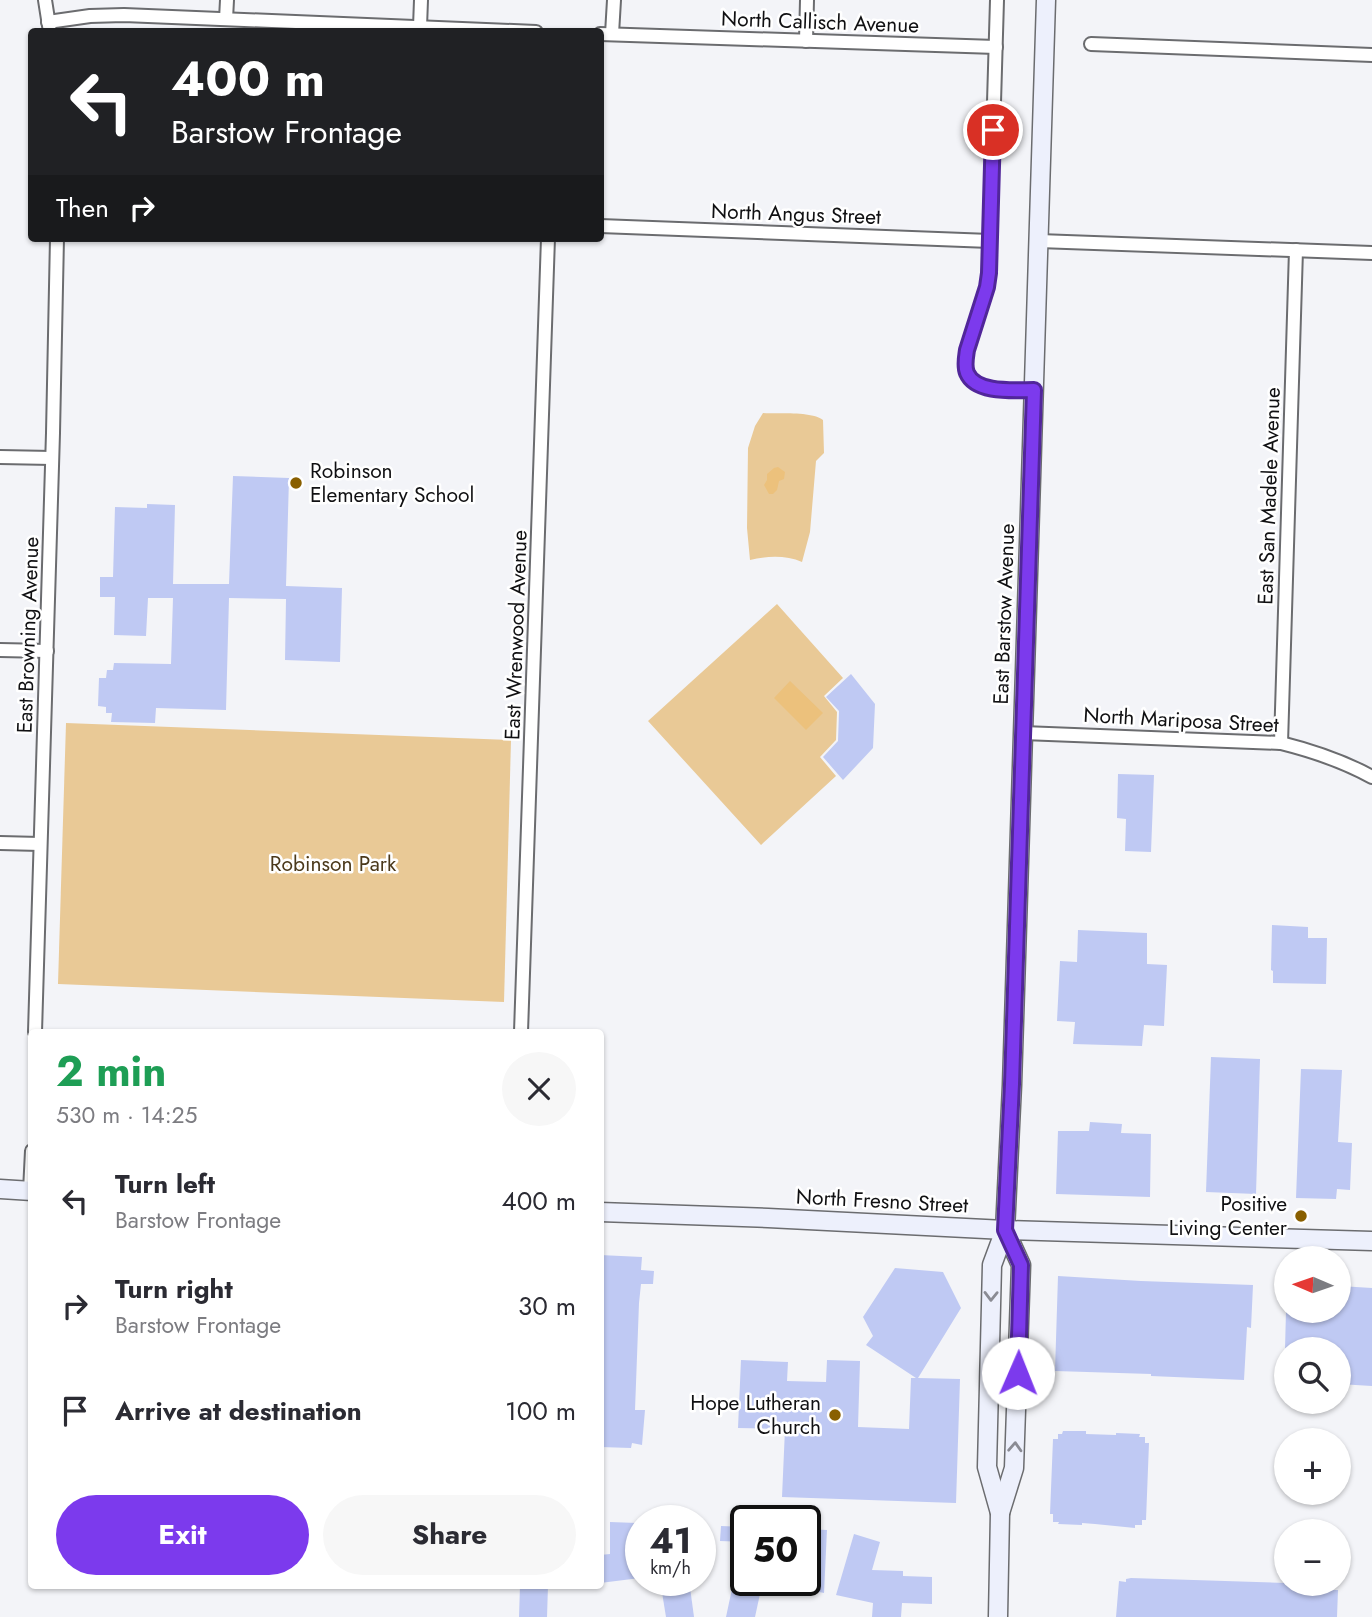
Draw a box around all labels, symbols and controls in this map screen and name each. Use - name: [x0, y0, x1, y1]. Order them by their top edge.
- street label: North Callisch Avenue: [720, 4, 920, 40]
- text: 400 m: [171, 44, 325, 114]
- icon: left: [56, 56, 147, 147]
- pin: [963, 100, 1023, 160]
- text: Barstow Frontage: [171, 109, 402, 155]
- icon: arrive: [974, 111, 1012, 149]
- text: Then: [56, 189, 109, 227]
- icon: right: [123, 189, 161, 227]
- street label: North Angus Street: [710, 196, 882, 232]
- street label: East San Madele Avenue: [1250, 387, 1288, 605]
- place label: Robinson Elementary School: [310, 456, 474, 510]
- marker: Robinson Elementary School: [288, 475, 304, 491]
- street label: East Barstow Avenue: [986, 523, 1022, 705]
- street label: East Wrenwood Avenue: [497, 529, 535, 740]
- street label: East Browning Avenue: [10, 536, 46, 734]
- street label: North Mariposa Street: [1083, 700, 1279, 740]
- park label: Robinson Park: [270, 849, 397, 879]
- text: 2 min: [56, 1041, 166, 1102]
- button: close: [502, 1052, 576, 1126]
- text: 530 m · 14:25: [56, 1098, 198, 1132]
- text: Turn left: [115, 1165, 215, 1203]
- icon: left: [56, 1182, 94, 1220]
- text: 400 m: [502, 1182, 576, 1220]
- street label: North Fresno Street: [795, 1182, 969, 1220]
- place label: Positive Living Center: [1169, 1189, 1288, 1243]
- text: Barstow Frontage: [115, 1203, 281, 1237]
- marker: Positive Living Center: [1293, 1208, 1309, 1224]
- north arrow: [1274, 1246, 1351, 1323]
- map controls: [1274, 1246, 1351, 1596]
- text: Turn right: [115, 1270, 233, 1308]
- icon: right: [56, 1287, 94, 1325]
- text: 30 m: [518, 1287, 576, 1325]
- one-way arrow: [983, 1291, 999, 1301]
- text: Barstow Frontage: [115, 1308, 281, 1342]
- position arrow: [981, 1336, 1055, 1410]
- button: search: [1274, 1337, 1351, 1414]
- place label: Hope Lutheran Church: [690, 1388, 821, 1442]
- icon: arrive: [56, 1392, 94, 1430]
- text: Arrive at destination: [115, 1392, 362, 1430]
- text: 100 m: [505, 1392, 576, 1430]
- marker: Hope Lutheran Church: [827, 1407, 843, 1423]
- button: +: [1274, 1428, 1351, 1505]
- one-way arrow: [1008, 1441, 1023, 1452]
- button: Exit: [56, 1495, 309, 1575]
- button: Share: [323, 1495, 576, 1575]
- speed limit sign: 50: [730, 1505, 821, 1596]
- text: 41: [649, 1516, 692, 1566]
- button: −: [1274, 1519, 1351, 1596]
- text: km/h: [650, 1555, 691, 1581]

